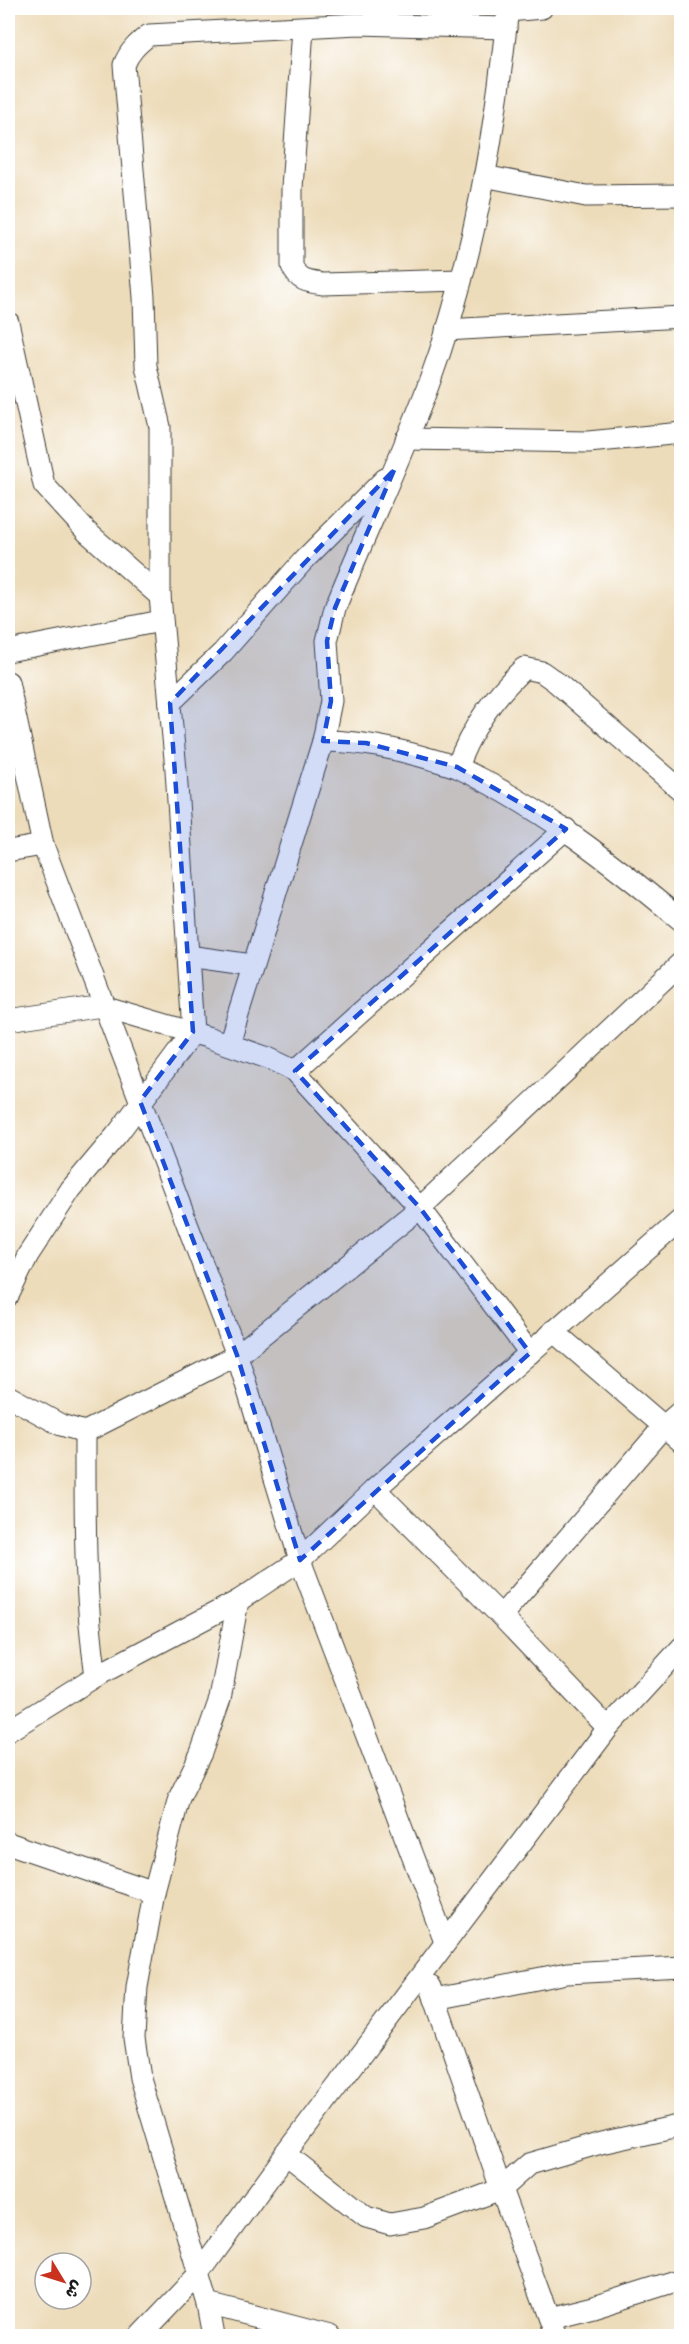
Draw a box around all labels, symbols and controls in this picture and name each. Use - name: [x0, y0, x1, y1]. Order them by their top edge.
- north arrow: [33, 2251, 93, 2311]
- text: ش: [62, 2277, 87, 2302]

